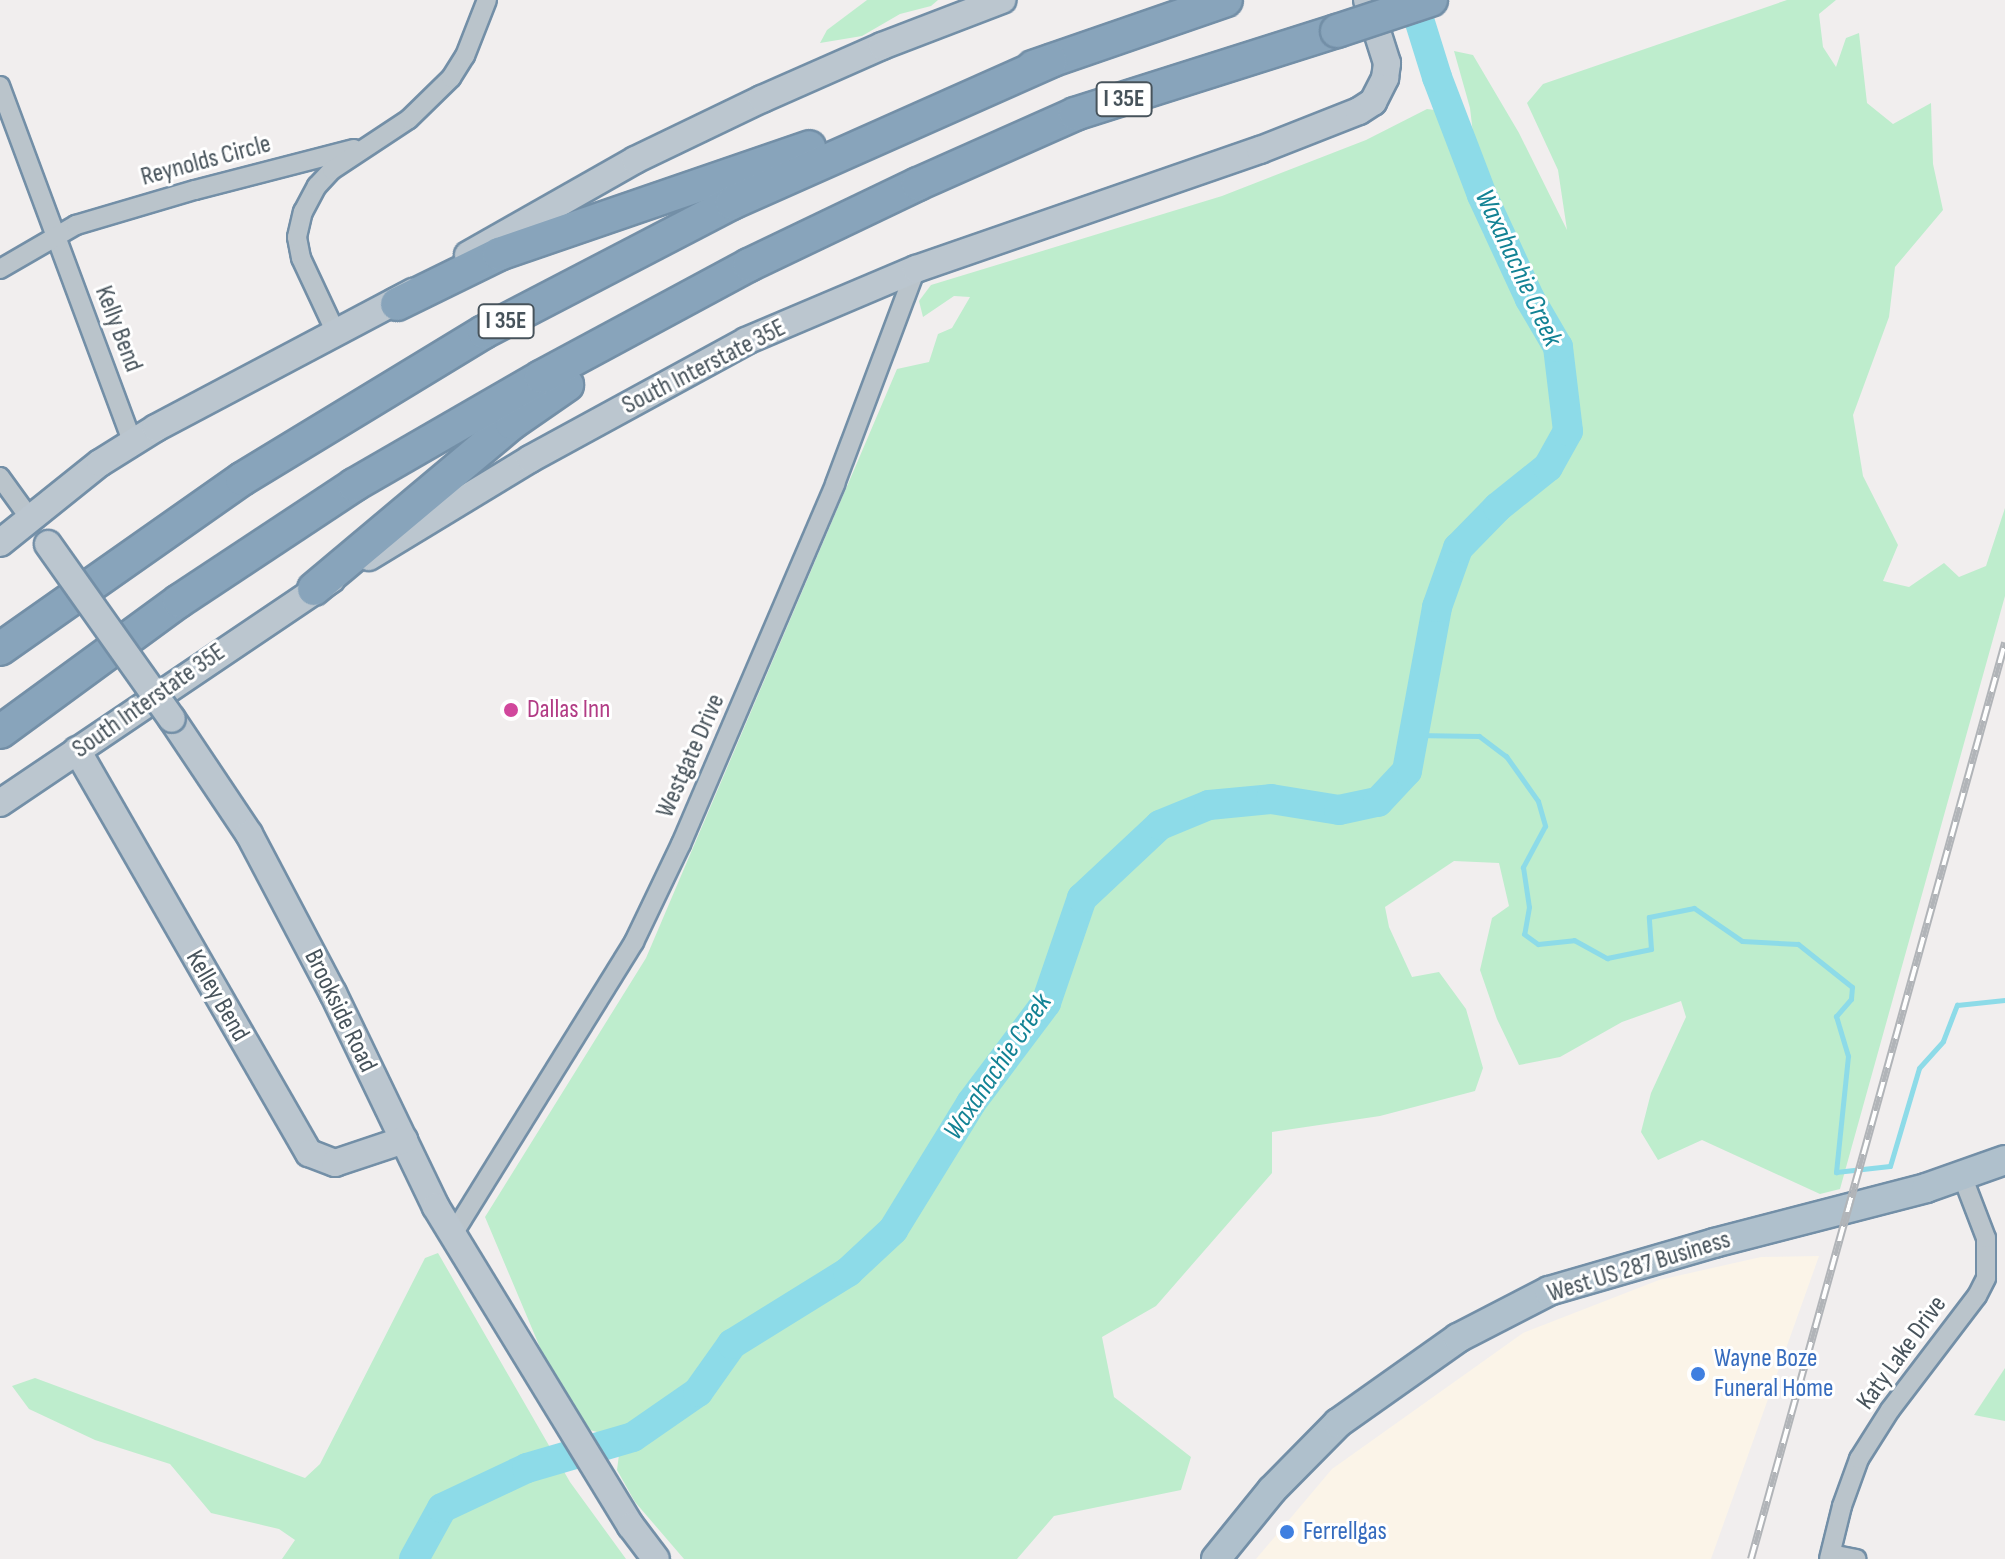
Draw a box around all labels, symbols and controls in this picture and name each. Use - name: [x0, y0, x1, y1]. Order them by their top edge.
- road number: I 35E: [1094, 79, 1154, 119]
- street label: Reynolds Circle: [138, 129, 274, 193]
- water label: Waxahachie Creek: [1467, 184, 1569, 352]
- street label: Kelly Bend: [87, 282, 149, 376]
- road number: I 35E: [476, 301, 536, 341]
- street label: South Interstate 35E: [617, 312, 791, 422]
- street label: South Interstate 35E: [67, 637, 231, 765]
- street label: Westgate Drive: [650, 689, 732, 823]
- place label: Dallas Inn: [527, 694, 610, 726]
- marker: Dallas Inn: [502, 701, 520, 719]
- street label: Kelley Bend: [179, 945, 255, 1047]
- street label: Brookside Road: [297, 945, 383, 1077]
- water label: Waxahachie Creek: [937, 988, 1059, 1146]
- street label: West US 287 Business: [1544, 1224, 1734, 1310]
- street label: Katy Lake Drive: [1850, 1290, 1954, 1416]
- place label: Wayne Boze Funeral Home: [1714, 1343, 1833, 1404]
- marker: Wayne Boze Funeral Home: [1689, 1365, 1707, 1383]
- place label: Ferrellgas: [1303, 1516, 1387, 1548]
- marker: Ferrellgas: [1278, 1523, 1296, 1541]

